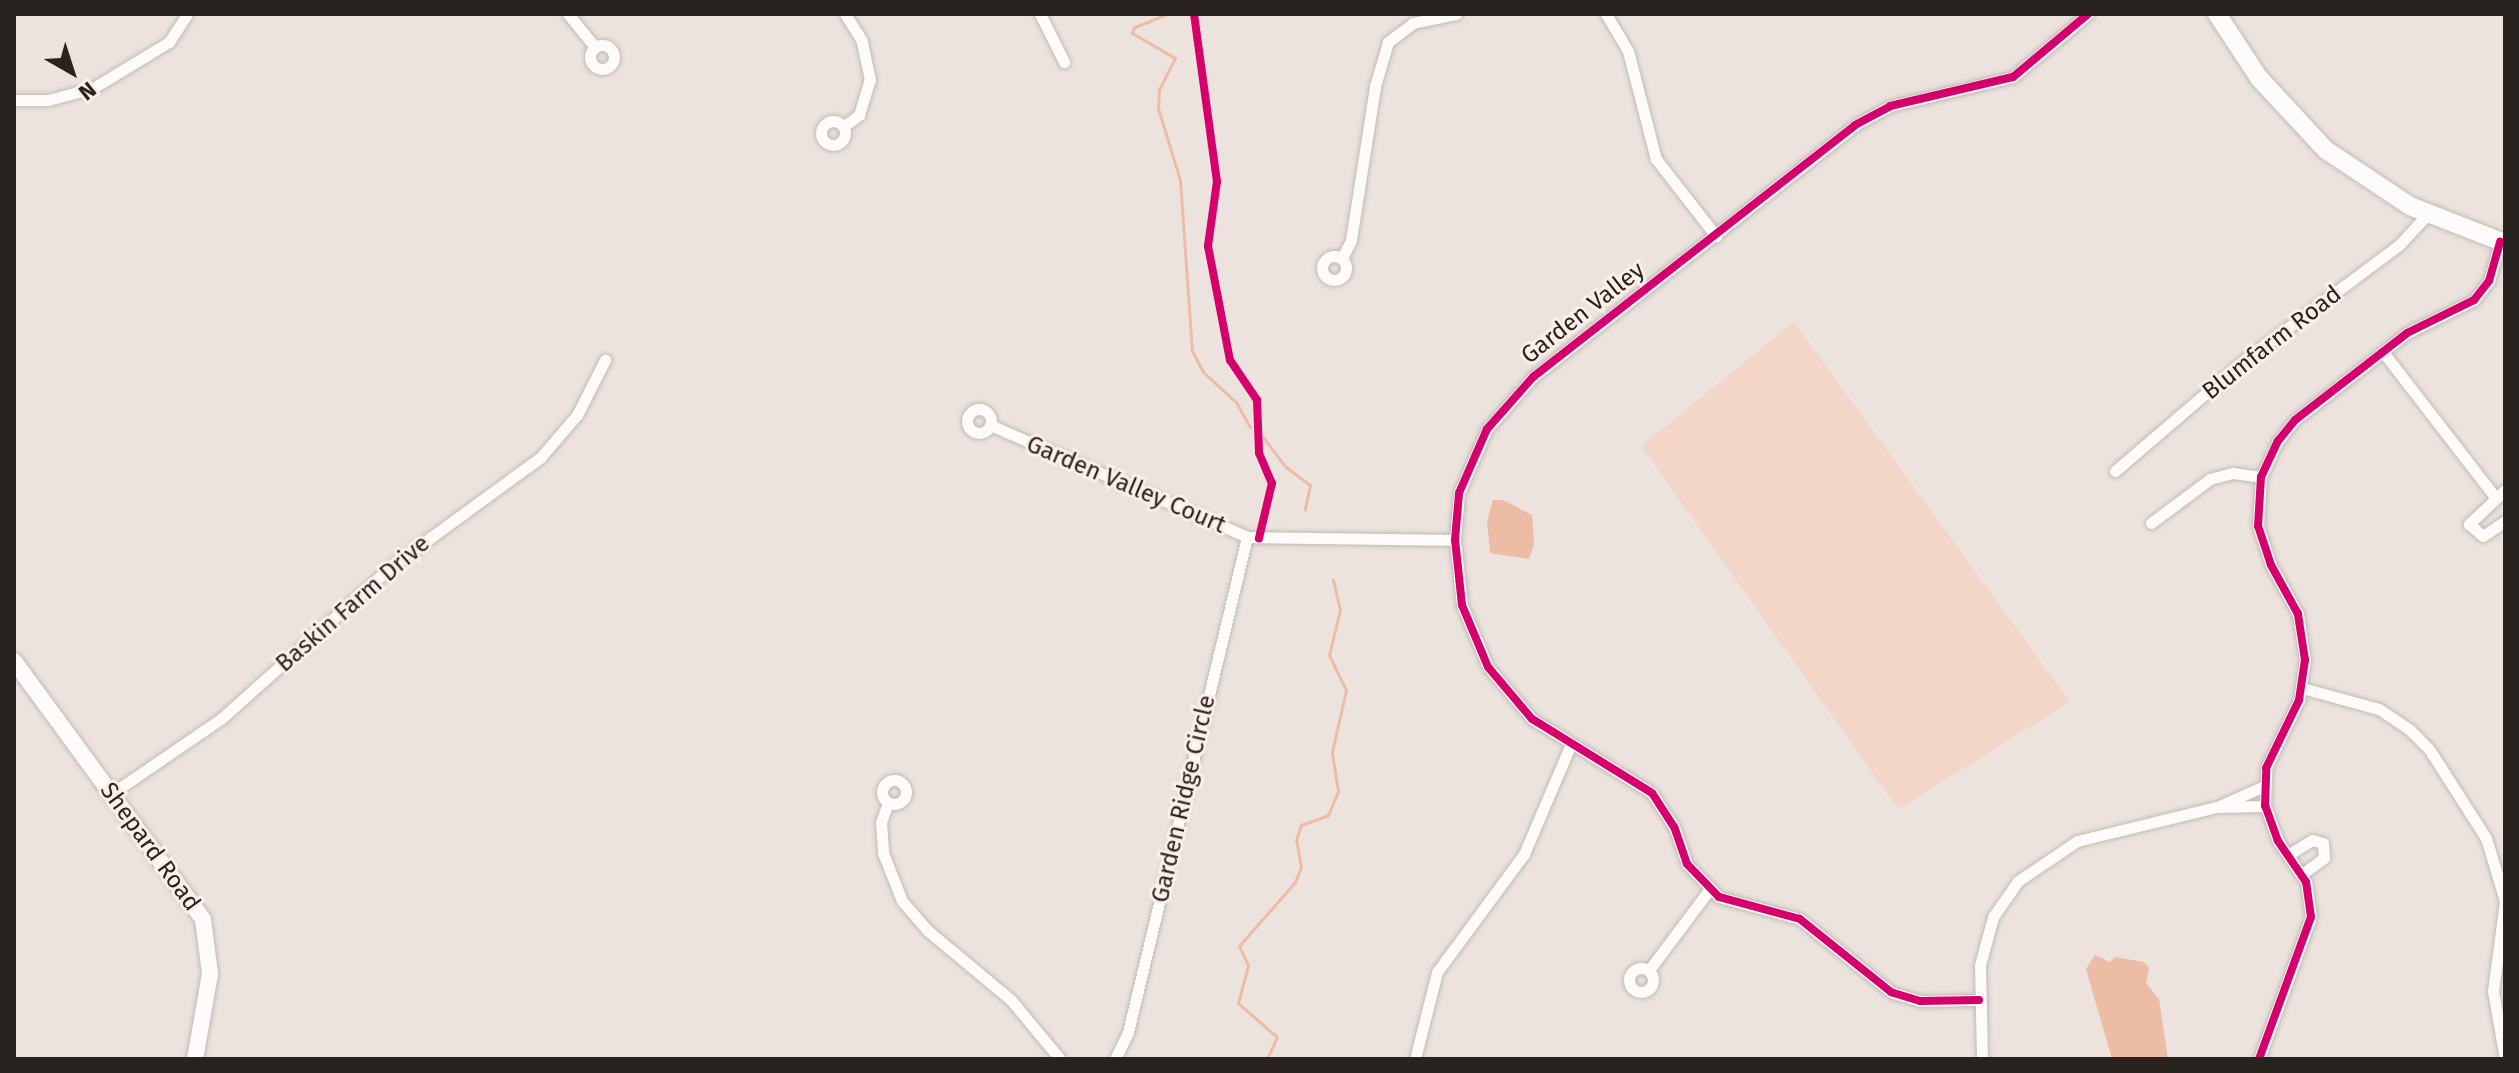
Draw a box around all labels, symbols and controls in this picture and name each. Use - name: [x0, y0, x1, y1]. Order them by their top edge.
- north arrow: [32, 32, 112, 112]
- text: N: [73, 76, 102, 106]
- street label: Garden Valley: [1516, 256, 1650, 370]
- street label: Blumfarm Road: [2197, 280, 2347, 406]
- street label: Garden Valley Court: [1022, 430, 1230, 540]
- street label: Baskin Farm Drive: [270, 530, 436, 678]
- street label: Garden Ridge Circle: [1146, 692, 1222, 906]
- street label: Shepard Road: [94, 777, 206, 917]

